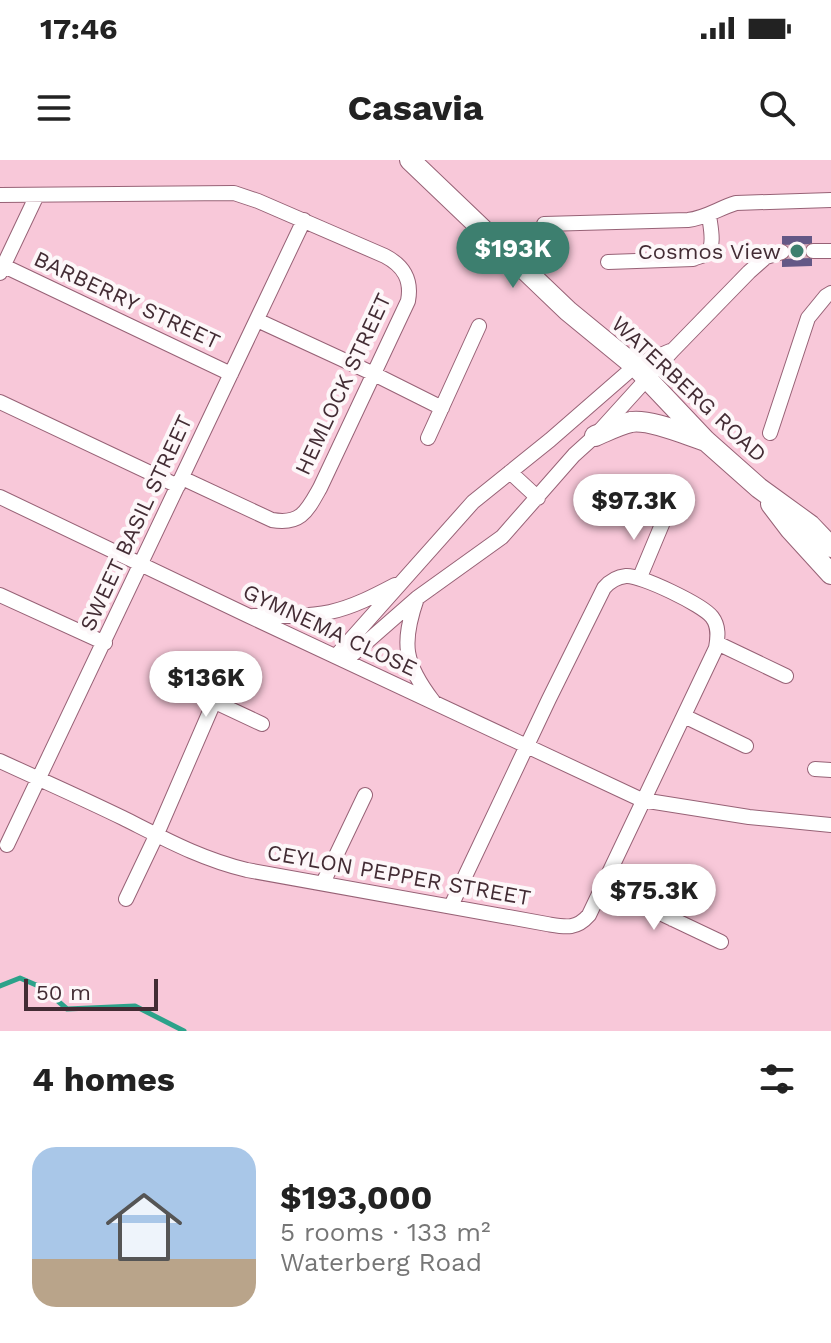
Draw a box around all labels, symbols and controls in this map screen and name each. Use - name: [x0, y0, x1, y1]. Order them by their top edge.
- text: 17:46: [40, 11, 118, 46]
- icon: menu: [32, 86, 76, 130]
- icon: search: [755, 86, 799, 130]
- text: Casavia: [347, 87, 484, 129]
- pin: $193K: [457, 222, 569, 290]
- text: $193K: [474, 233, 552, 263]
- place label: Cosmos View: [638, 239, 781, 264]
- marker: Cosmos View: [788, 242, 806, 260]
- street label: BARBERRY STREET: [30, 246, 224, 354]
- street label: HEMLOCK STREET: [290, 289, 396, 479]
- street label: WATERBERG ROAD: [607, 311, 771, 467]
- street label: SWEET BASIL STREET: [75, 411, 197, 635]
- pin: $97.3K: [569, 474, 699, 542]
- text: $97.3K: [591, 485, 677, 515]
- street label: GYMNEMA CLOSE: [239, 579, 421, 681]
- pin: $136K: [150, 651, 262, 719]
- text: $136K: [167, 662, 245, 692]
- street label: CEYLON PEPPER STREET: [265, 839, 533, 911]
- pin: $75.3K: [589, 864, 719, 932]
- text: $75.3K: [610, 875, 698, 905]
- scale bar: [24, 975, 158, 1011]
- text: 50 m: [36, 980, 91, 1005]
- icon: filters: [755, 1057, 799, 1101]
- text: 4 homes: [32, 1059, 175, 1099]
- text: $193,000: [280, 1177, 433, 1217]
- icon: home: [96, 1179, 192, 1275]
- text: 5 rooms · 133 m²: [280, 1217, 491, 1247]
- text: Waterberg Road: [280, 1247, 482, 1277]

